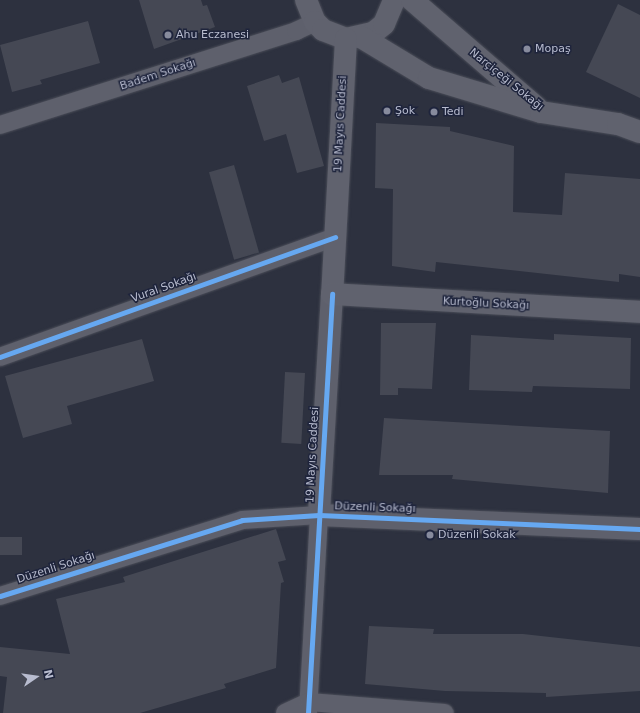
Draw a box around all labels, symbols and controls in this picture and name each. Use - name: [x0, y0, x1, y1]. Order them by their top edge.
- place label: Ahu Eczanesi: [176, 28, 249, 42]
- marker: Ahu Eczanesi: [163, 30, 173, 40]
- place label: Mopaş: [535, 42, 571, 56]
- marker: Mopaş: [522, 44, 532, 54]
- street label: Narçiçeği Sokağı: [466, 46, 546, 114]
- street label: Badem Sokağı: [118, 57, 198, 93]
- street label: 19 Mayıs Caddesi: [332, 75, 350, 173]
- place label: Şok: [395, 104, 415, 118]
- place label: Tedi: [442, 105, 464, 119]
- marker: Şok: [382, 106, 392, 116]
- marker: Tedi: [429, 107, 439, 117]
- street label: Vural Sokağı: [130, 270, 198, 306]
- street label: Kurtoğlu Sokağı: [443, 295, 529, 313]
- street label: 19 Mayıs Caddesi: [304, 406, 322, 504]
- street label: Düzenli Sokağı: [334, 500, 416, 516]
- place label: Düzenli Sokak: [438, 528, 516, 542]
- marker: Düzenli Sokak: [425, 530, 435, 540]
- street label: Düzenli Sokağı: [15, 549, 97, 587]
- north arrow: [16, 657, 56, 697]
- text: N: [41, 668, 56, 680]

